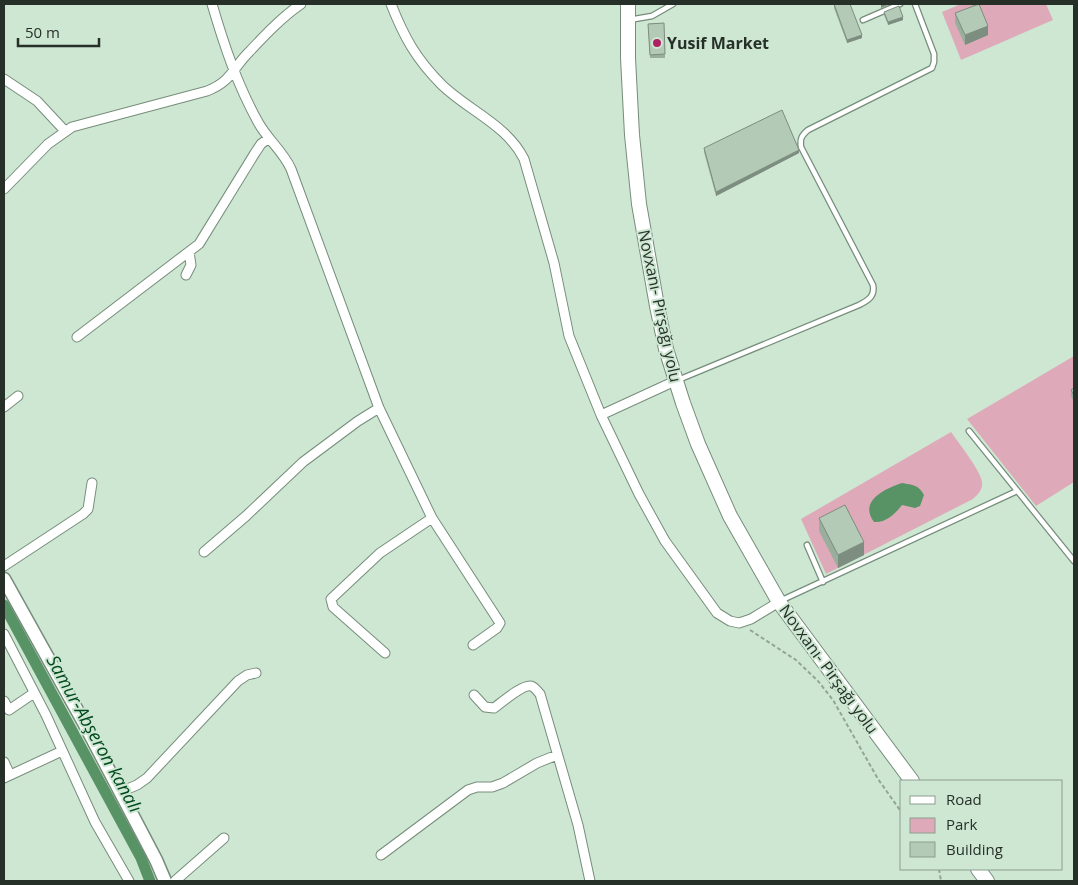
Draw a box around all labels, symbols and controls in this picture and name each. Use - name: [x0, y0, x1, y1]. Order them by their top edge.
- scale bar: [18, 15, 99, 47]
- text: 50 m: [25, 22, 60, 42]
- place label: Yusif Market: [667, 32, 769, 54]
- marker: Yusif Market: [651, 37, 663, 49]
- street label: Novxanı- Pirşağı yolu: [633, 228, 687, 384]
- street label: Novxanı- Pirşağı yolu: [774, 600, 884, 738]
- water label: Samur-Abşeron kanalı: [42, 651, 148, 817]
- legend: [900, 780, 1063, 870]
- text: Road: [946, 789, 982, 809]
- text: Park: [946, 814, 977, 834]
- text: Building: [946, 839, 1003, 859]

